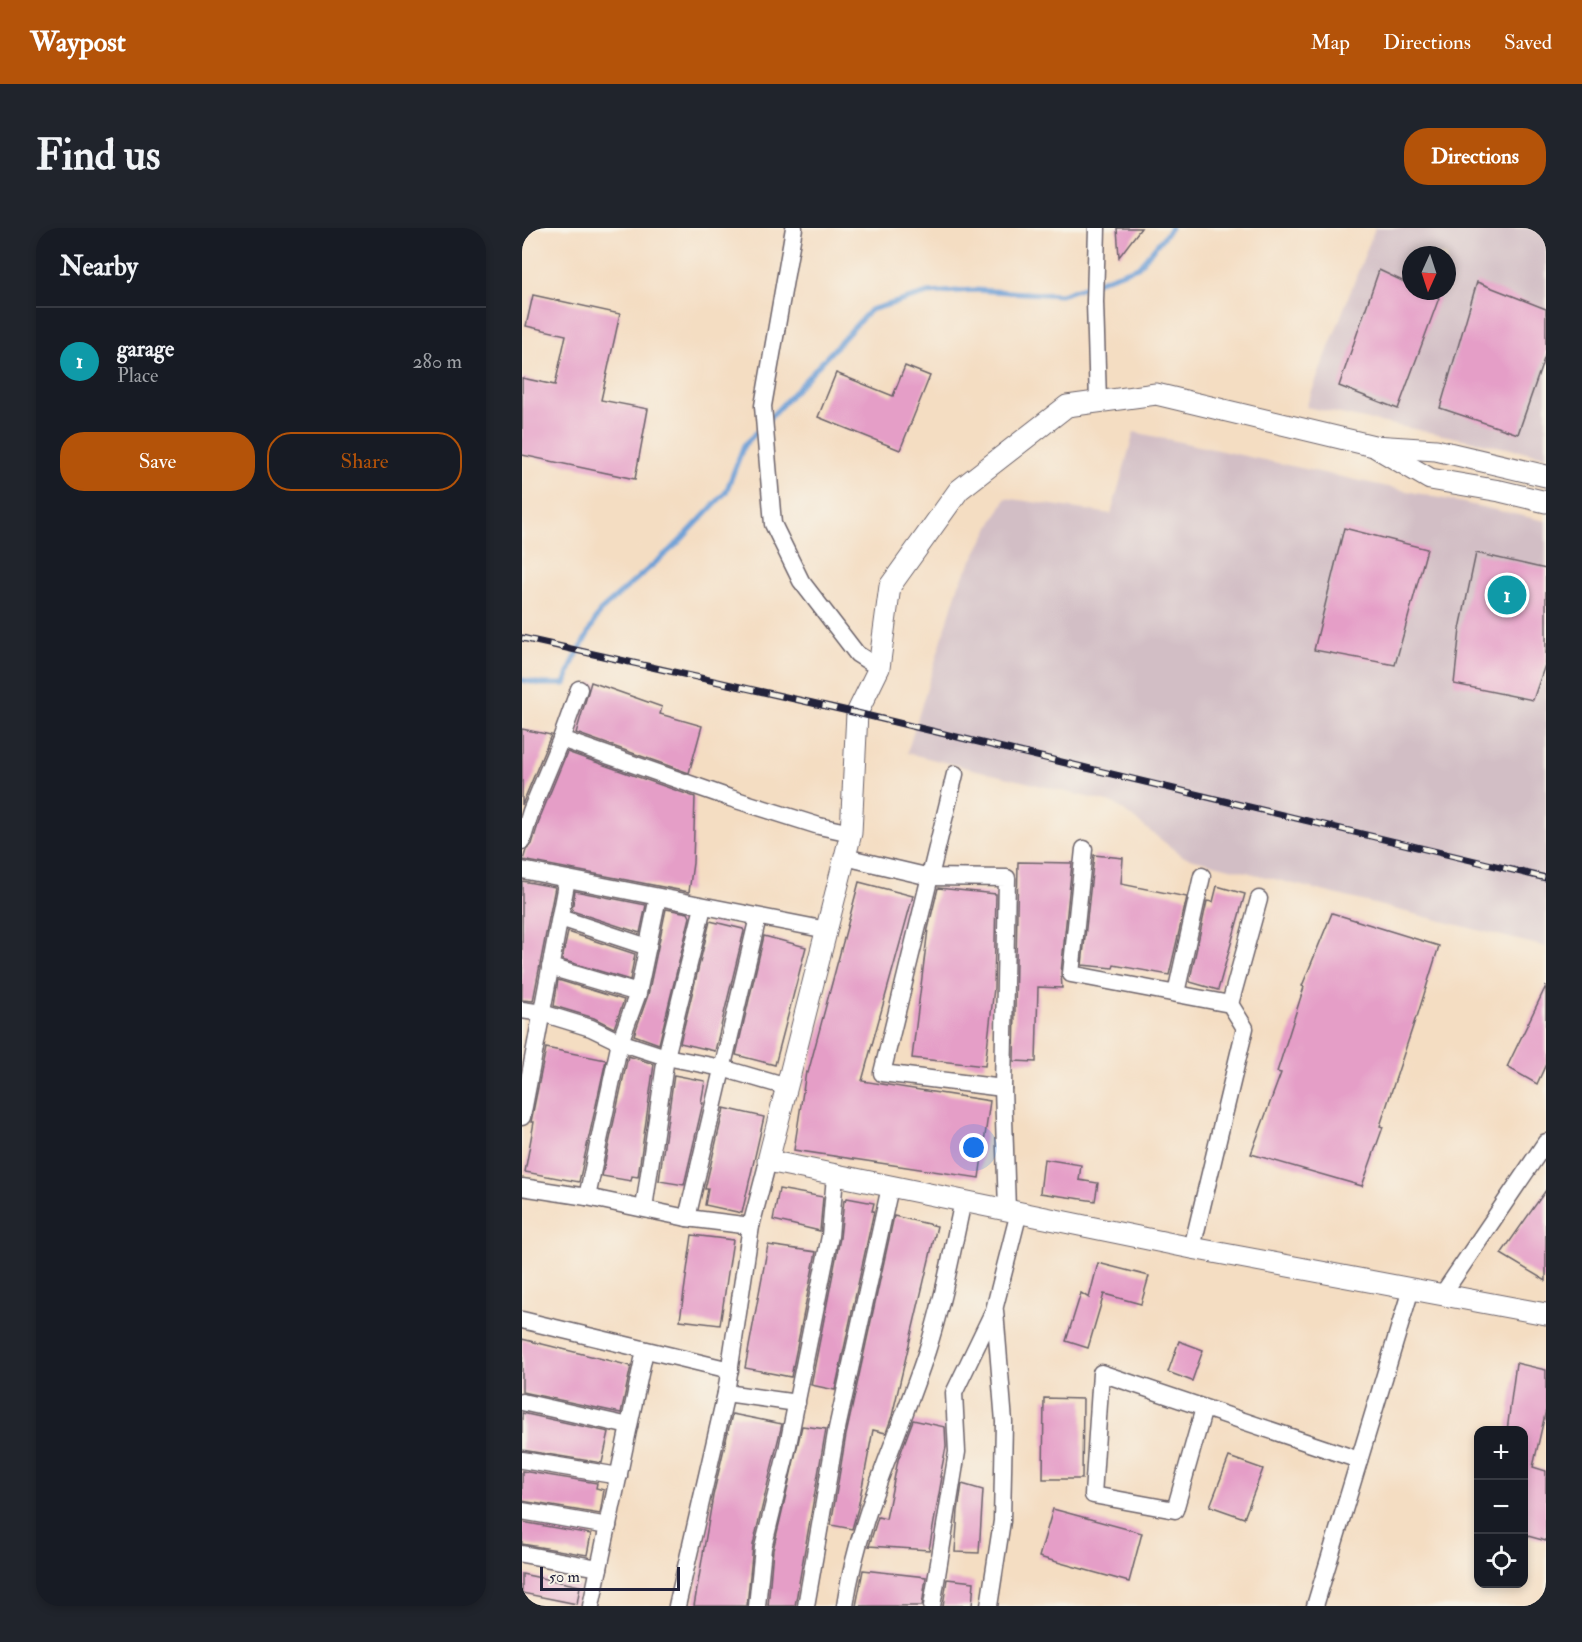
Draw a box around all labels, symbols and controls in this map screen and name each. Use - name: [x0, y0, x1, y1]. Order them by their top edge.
- text: Waypost: [30, 25, 126, 60]
- text: Map: [1310, 29, 1350, 56]
- text: Directions: [1383, 29, 1471, 56]
- text: Saved: [1504, 29, 1552, 56]
- button: Directions: [1404, 128, 1546, 185]
- text: Find us: [36, 130, 160, 182]
- north arrow: [1402, 246, 1456, 300]
- text: Nearby: [60, 251, 138, 283]
- text: garage: [117, 335, 174, 363]
- text: 1: [76, 349, 83, 374]
- text: 280 m: [412, 349, 462, 374]
- text: Place: [117, 363, 158, 388]
- button: Save: [60, 432, 255, 491]
- button: Share: [267, 432, 462, 491]
- pin: 1: [1488, 572, 1526, 617]
- your location: [959, 1133, 988, 1162]
- map controls: [1474, 1426, 1528, 1588]
- button: +: [1474, 1426, 1528, 1480]
- button: −: [1474, 1480, 1528, 1534]
- button: locate: [1474, 1534, 1528, 1588]
- scale bar: [540, 1564, 680, 1592]
- text: 50 m: [549, 1567, 580, 1587]

